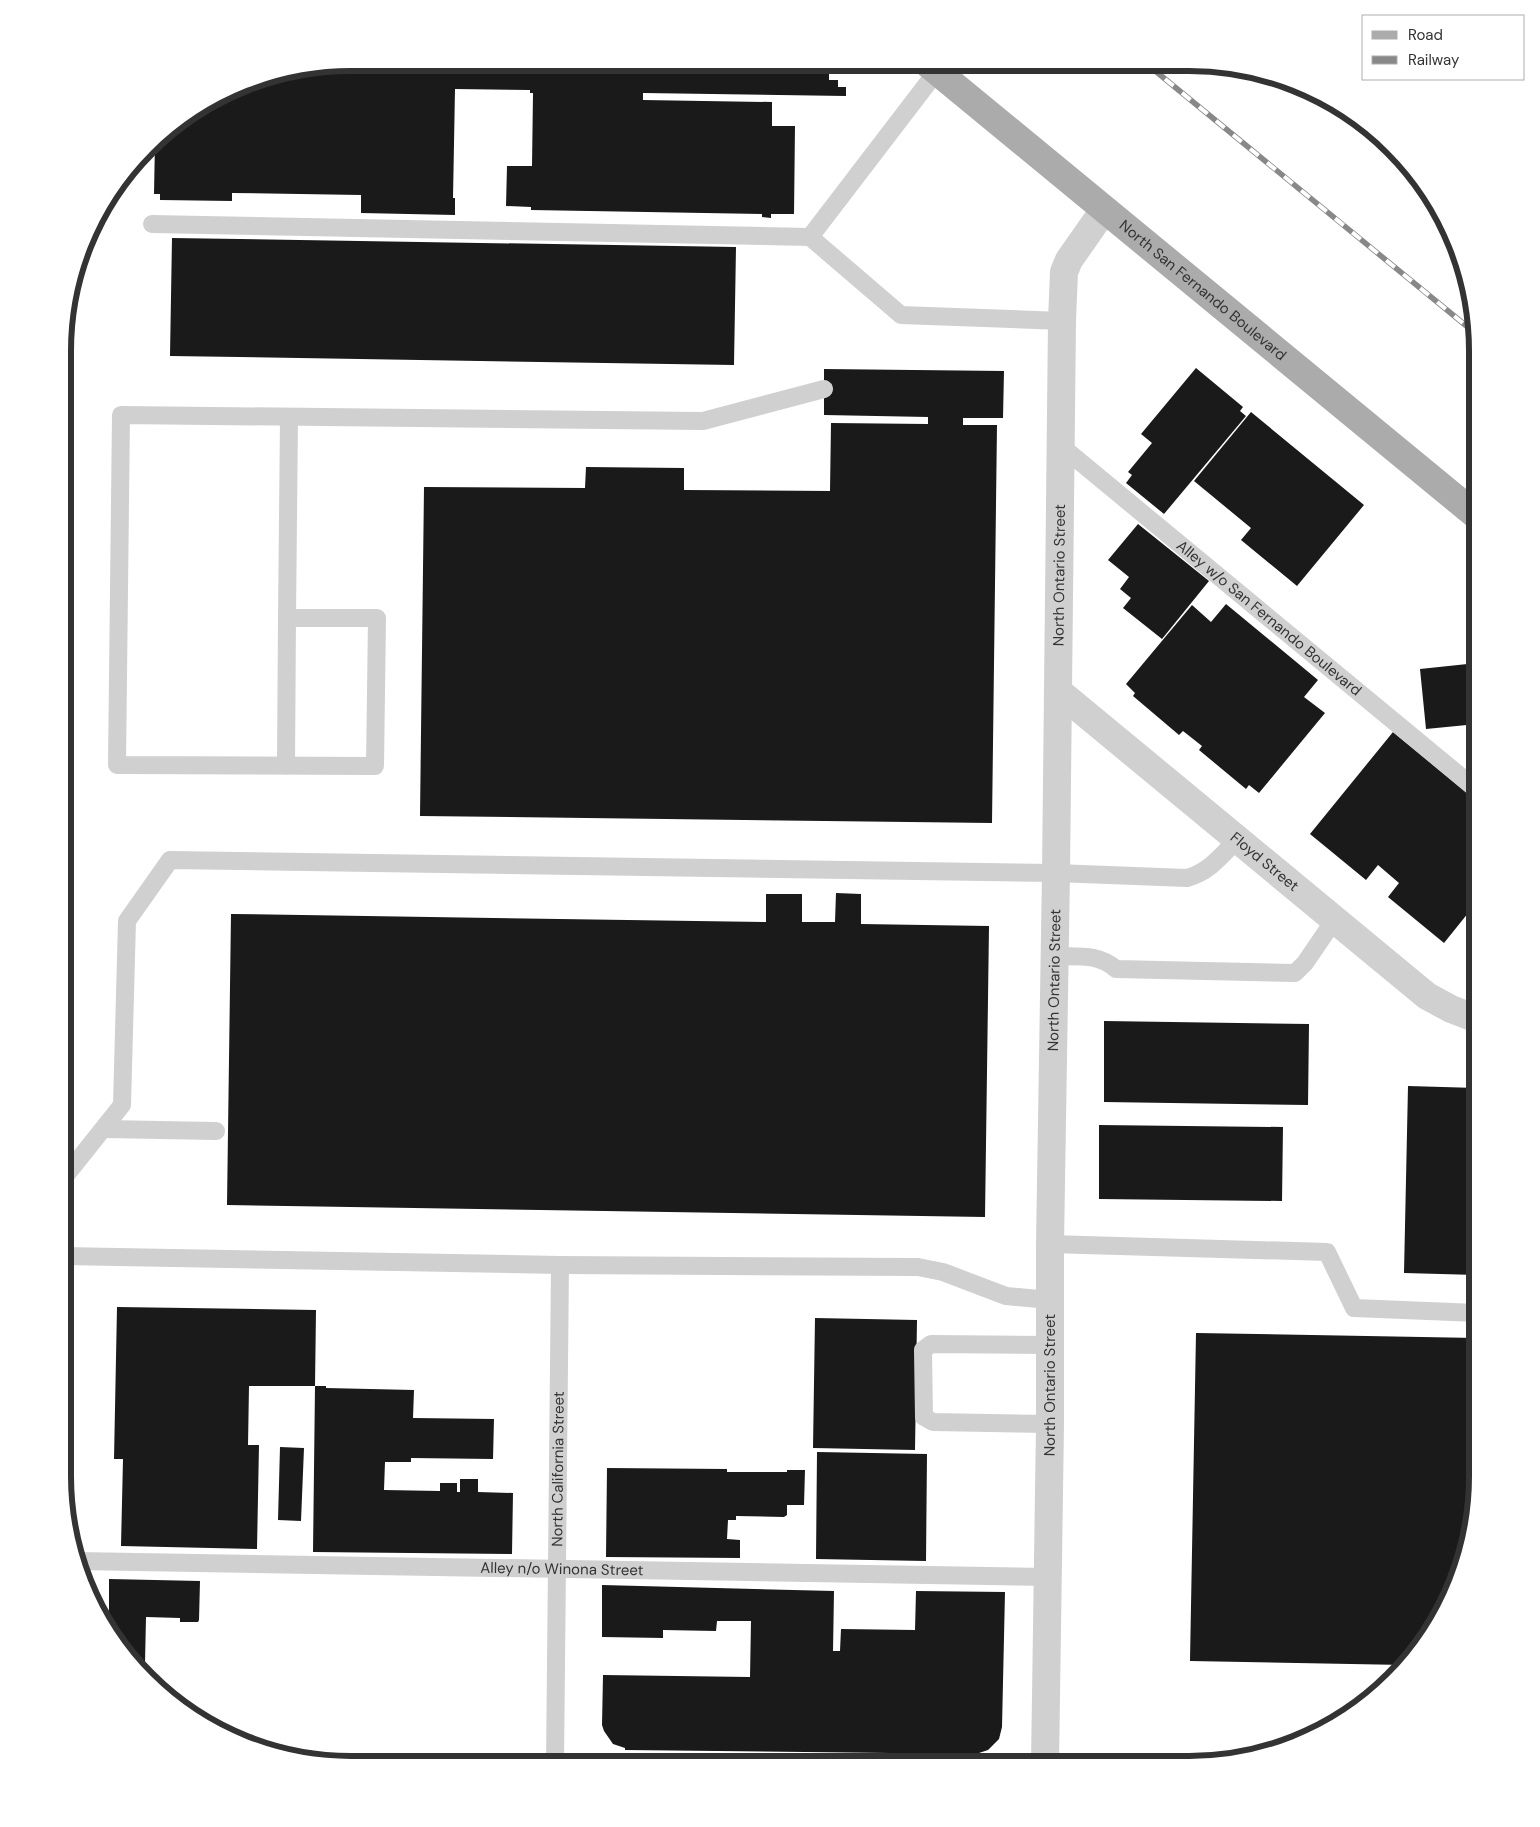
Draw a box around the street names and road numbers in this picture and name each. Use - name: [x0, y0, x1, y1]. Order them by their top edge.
- street label: North San Fernando Boulevard: [1115, 216, 1291, 365]
- street label: North Ontario Street: [1048, 504, 1070, 646]
- street label: Alley w/o San Fernando Boulevard: [1172, 536, 1366, 700]
- street label: Floyd Street: [1226, 828, 1303, 896]
- street label: North Ontario Street: [1043, 909, 1065, 1051]
- street label: North Ontario Street: [1040, 1314, 1060, 1456]
- street label: North California Street: [547, 1391, 569, 1547]
- street label: Alley n/o Winona Street: [480, 1558, 644, 1580]

